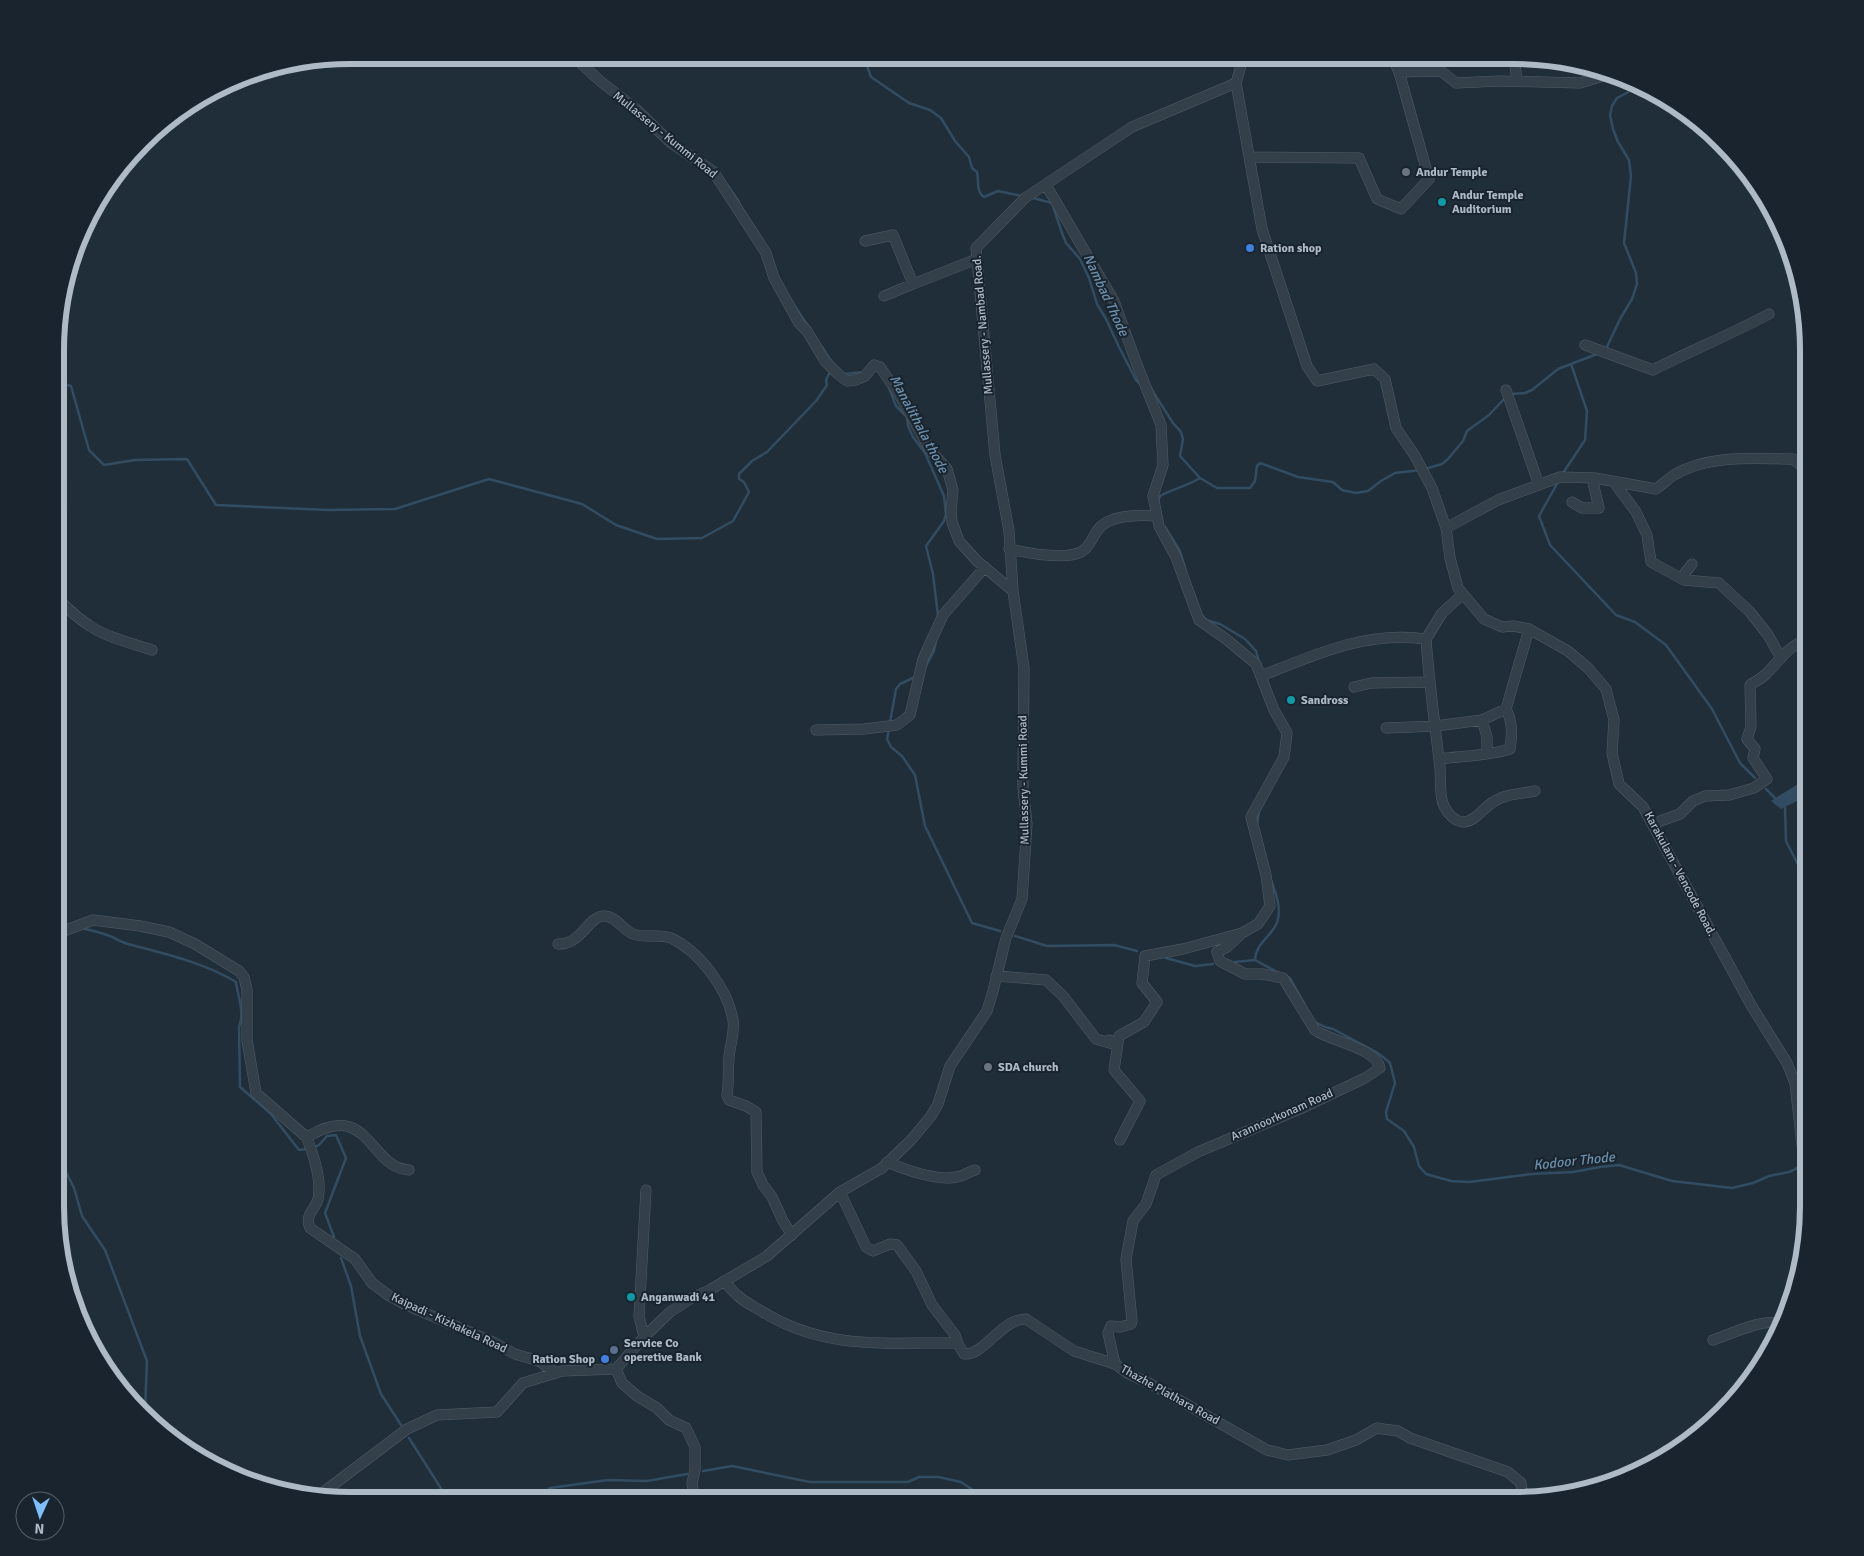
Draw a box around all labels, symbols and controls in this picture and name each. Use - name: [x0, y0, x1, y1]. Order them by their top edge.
- street label: Mullassery - Kummi Road: [610, 88, 720, 182]
- place label: Andur Temple: [1416, 165, 1488, 180]
- marker: Andur Temple: [1400, 166, 1412, 178]
- place label: Andur Temple Auditorium: [1452, 188, 1524, 217]
- marker: Andur Temple Auditorium: [1436, 196, 1448, 208]
- place label: Ration shop: [1260, 241, 1322, 256]
- marker: Ration shop: [1244, 242, 1256, 254]
- water label: Nambad Thode: [1080, 251, 1133, 340]
- street label: Mullassery - Nambad Road.: [969, 255, 997, 395]
- water label: Manalithala thode: [886, 372, 953, 477]
- place label: Sandross: [1301, 693, 1349, 708]
- marker: Sandross: [1285, 694, 1297, 706]
- street label: Mullassery - Kummi Road: [1015, 715, 1033, 845]
- street label: Karakulam - Vencode Road.: [1641, 809, 1719, 939]
- place label: SDA church: [998, 1060, 1059, 1075]
- marker: SDA church: [982, 1061, 994, 1073]
- street label: Arannoorkonam Road: [1229, 1086, 1335, 1144]
- water label: Kodoor Thode: [1532, 1148, 1617, 1174]
- street label: Kaipadi - Kizhakela Road: [389, 1290, 509, 1356]
- place label: Anganwadi 41: [641, 1290, 716, 1305]
- marker: Anganwadi 41: [625, 1291, 637, 1303]
- place label: Service Co operetive Bank: [624, 1336, 703, 1365]
- marker: Service Co operetive Bank: [608, 1344, 620, 1356]
- place label: Ration Shop: [532, 1352, 596, 1367]
- marker: Ration Shop: [599, 1353, 611, 1365]
- street label: Thazhe Plathara Road: [1118, 1362, 1222, 1428]
- north arrow: [15, 1491, 65, 1541]
- text: N: [34, 1520, 45, 1537]

